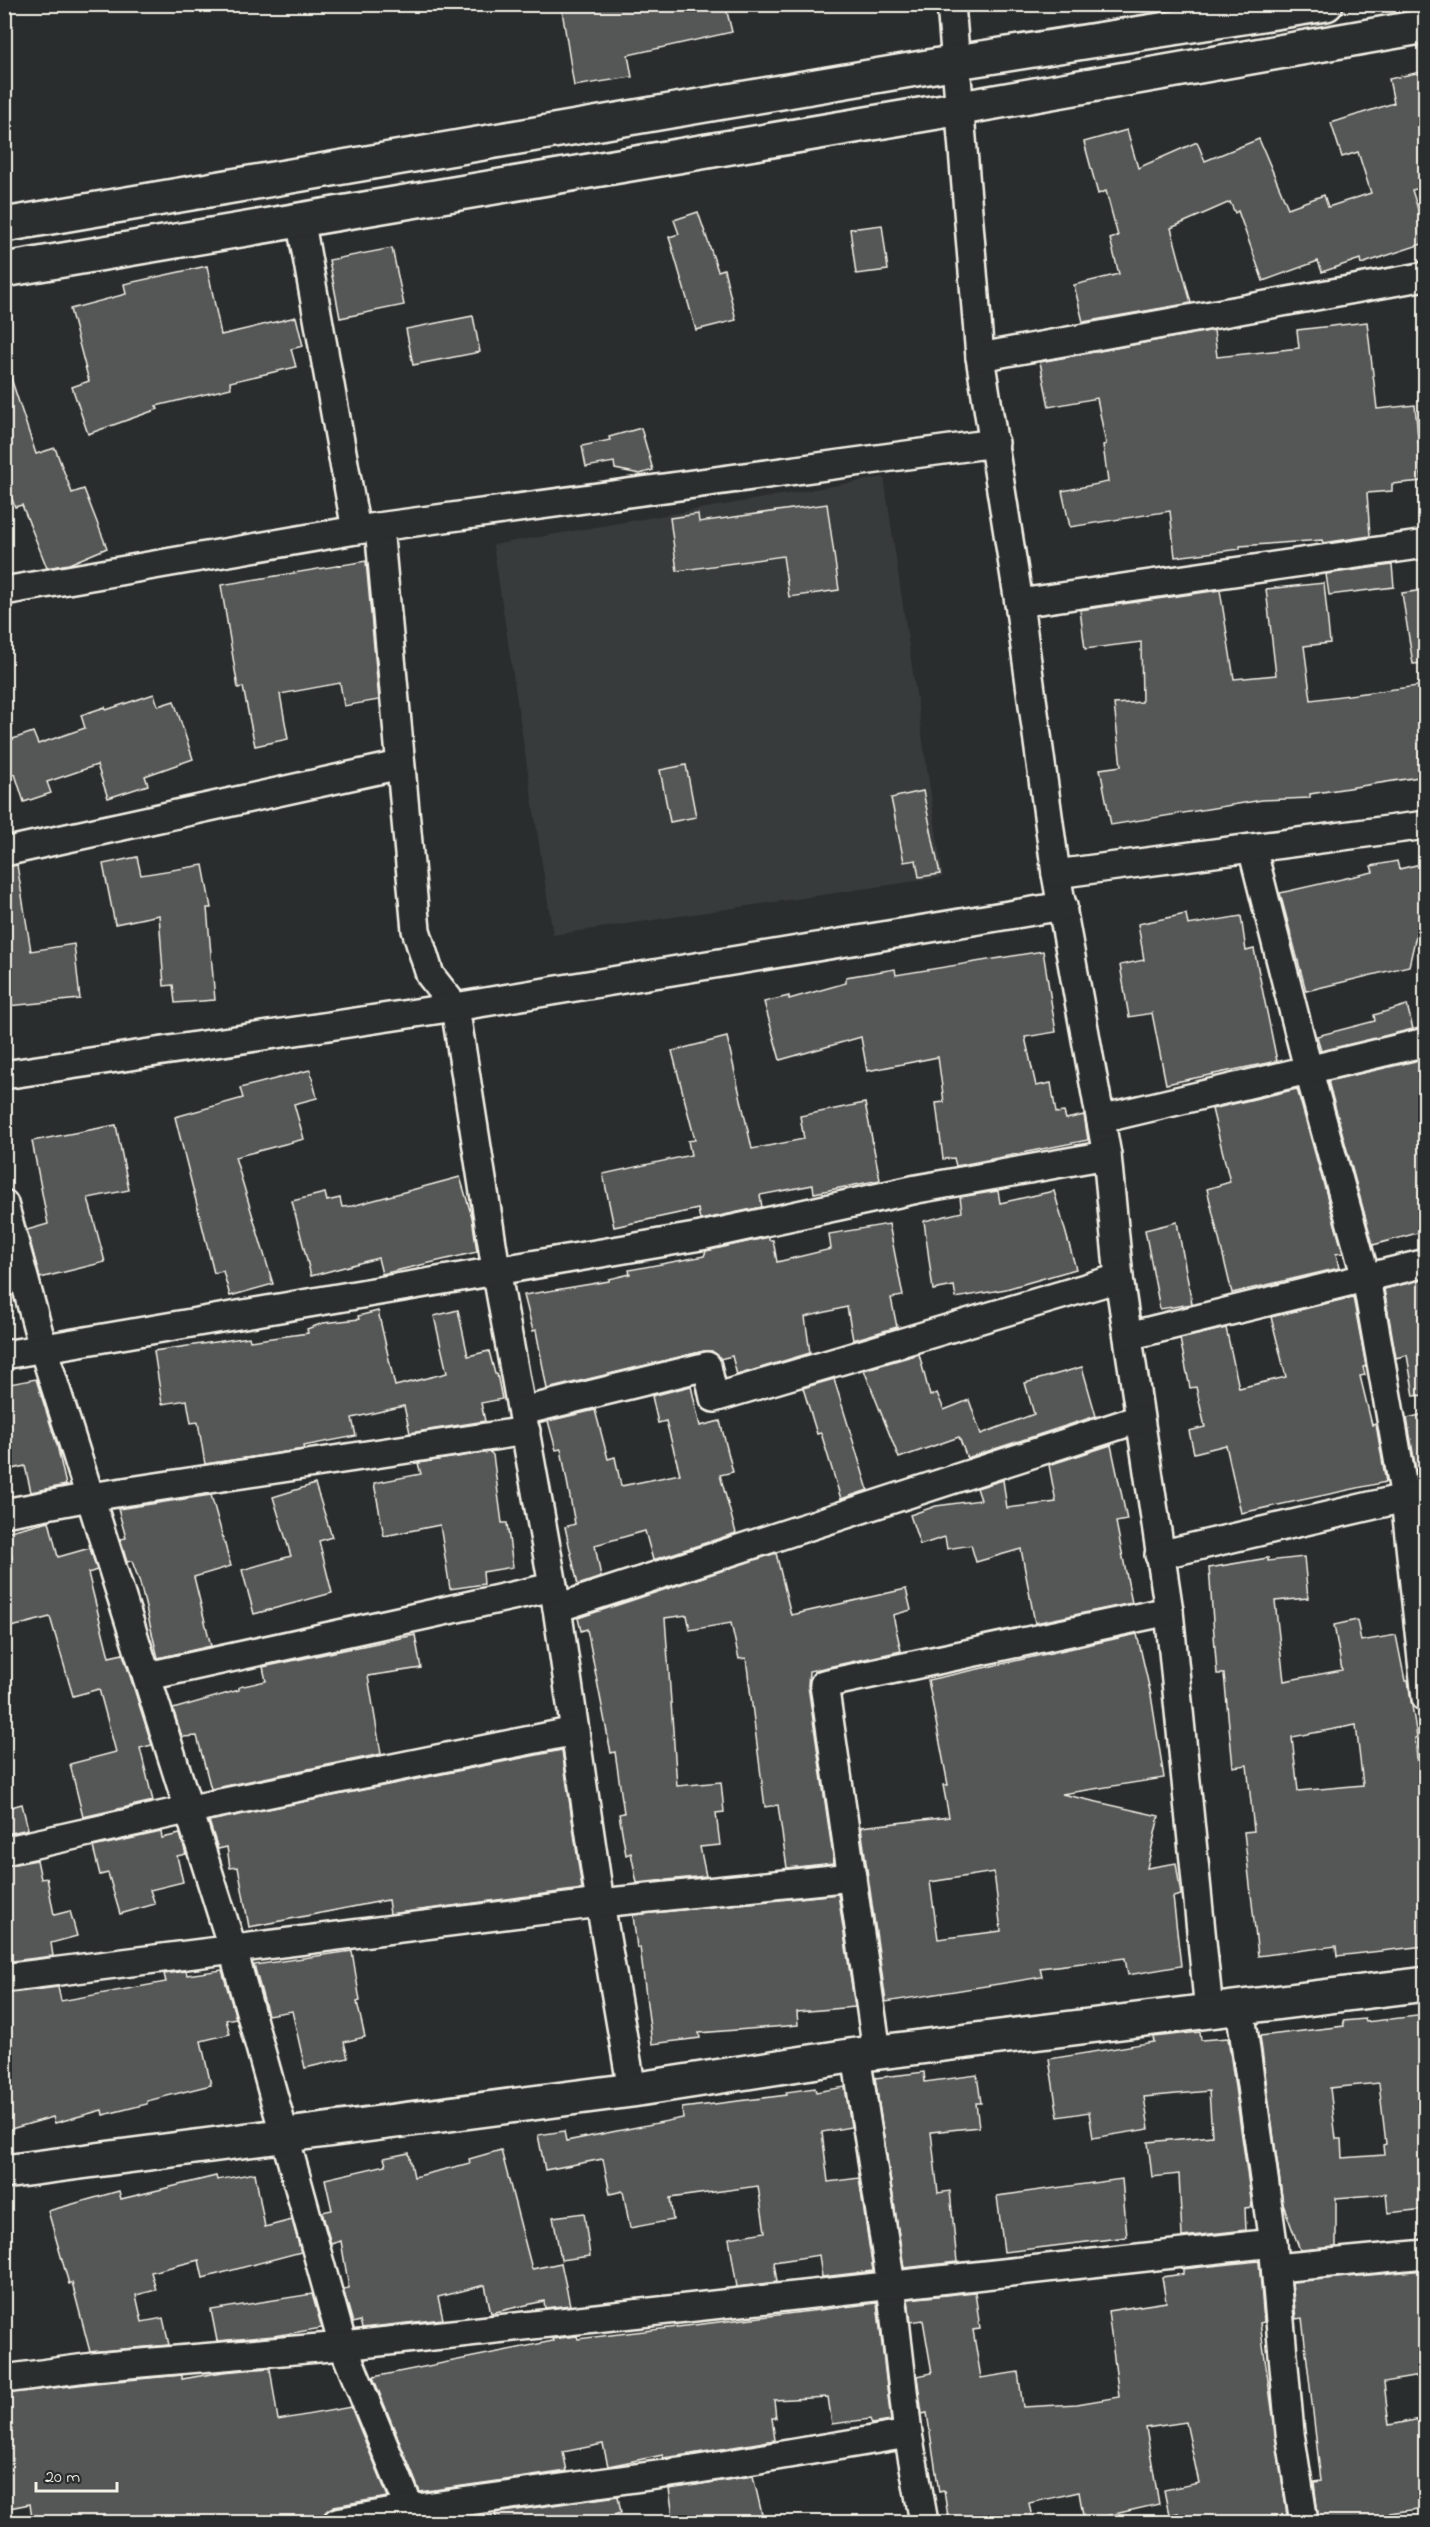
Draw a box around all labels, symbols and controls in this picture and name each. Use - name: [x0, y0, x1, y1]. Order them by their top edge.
- scale bar: [36, 2455, 117, 2493]
- text: 20 m: [45, 2465, 80, 2491]

